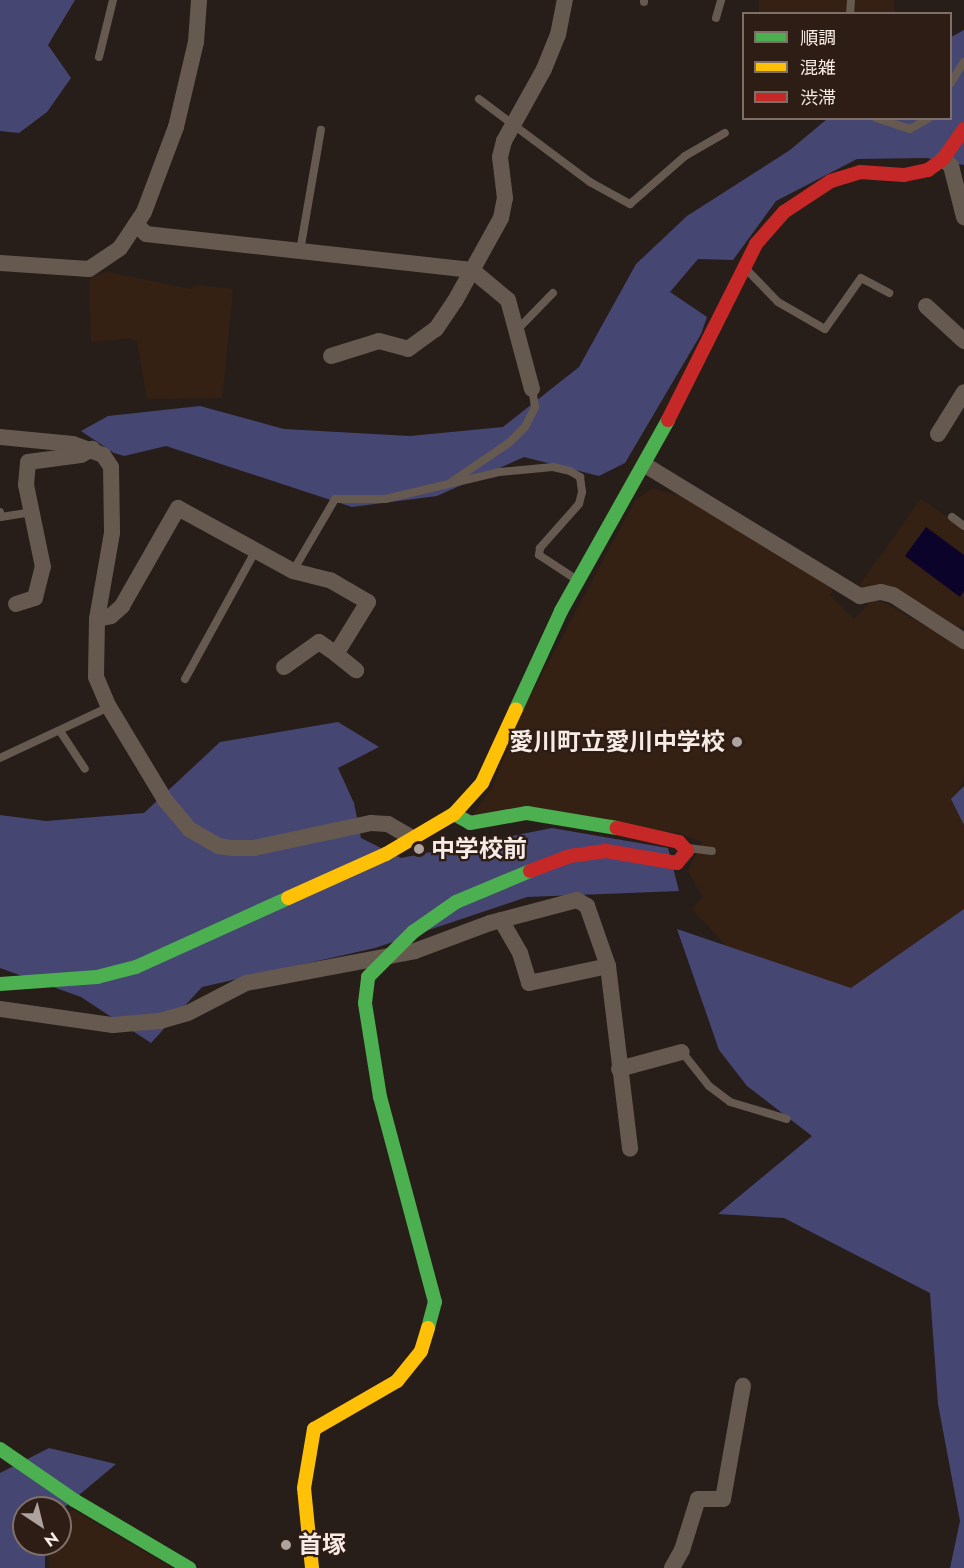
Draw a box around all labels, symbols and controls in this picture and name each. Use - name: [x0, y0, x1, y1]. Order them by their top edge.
- legend: [742, 12, 952, 120]
- text: 順調: [800, 25, 836, 51]
- text: 混雑: [800, 55, 836, 81]
- text: 渋滞: [800, 85, 836, 111]
- place label: 愛川町立愛川中学校: [509, 728, 725, 756]
- marker: 愛川町立愛川中学校: [730, 735, 744, 749]
- place label: 中学校前: [431, 835, 527, 863]
- marker: 中学校前: [412, 842, 426, 856]
- north arrow: [12, 1496, 72, 1556]
- text: N: [40, 1526, 63, 1553]
- place label: 首塚: [298, 1531, 346, 1559]
- marker: 首塚: [279, 1538, 293, 1552]

